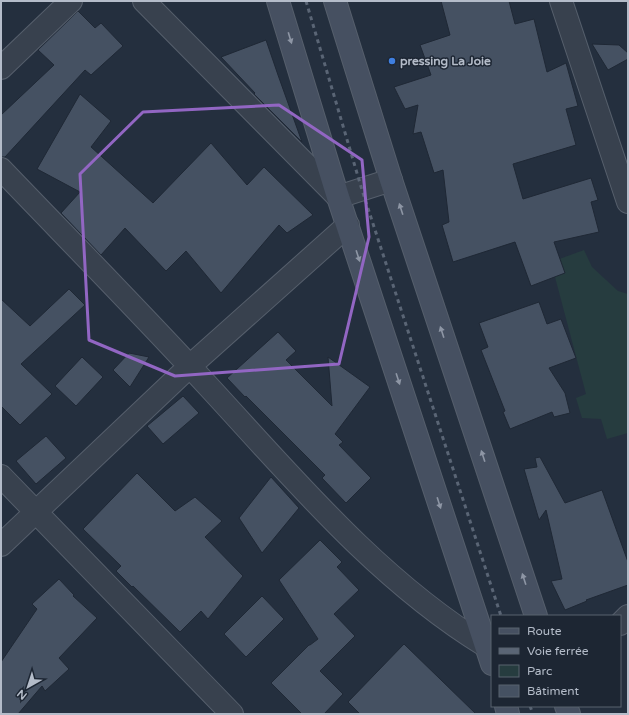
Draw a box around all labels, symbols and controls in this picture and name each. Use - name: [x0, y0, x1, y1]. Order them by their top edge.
- one-way arrow: [287, 33, 293, 45]
- place label: pressing La Joie: [400, 54, 491, 69]
- marker: pressing La Joie: [387, 56, 397, 66]
- one-way arrow: [397, 203, 403, 215]
- one-way arrow: [355, 250, 361, 262]
- one-way arrow: [438, 326, 444, 338]
- one-way arrow: [395, 374, 401, 386]
- one-way arrow: [479, 449, 485, 461]
- one-way arrow: [436, 497, 442, 509]
- one-way arrow: [520, 573, 526, 585]
- legend: [491, 615, 621, 707]
- text: Route: [527, 624, 562, 638]
- text: Voie ferrée: [527, 644, 589, 658]
- text: Parc: [527, 664, 552, 678]
- north arrow: [8, 667, 48, 707]
- text: Bâtiment: [527, 684, 579, 698]
- text: N: [14, 687, 30, 702]

